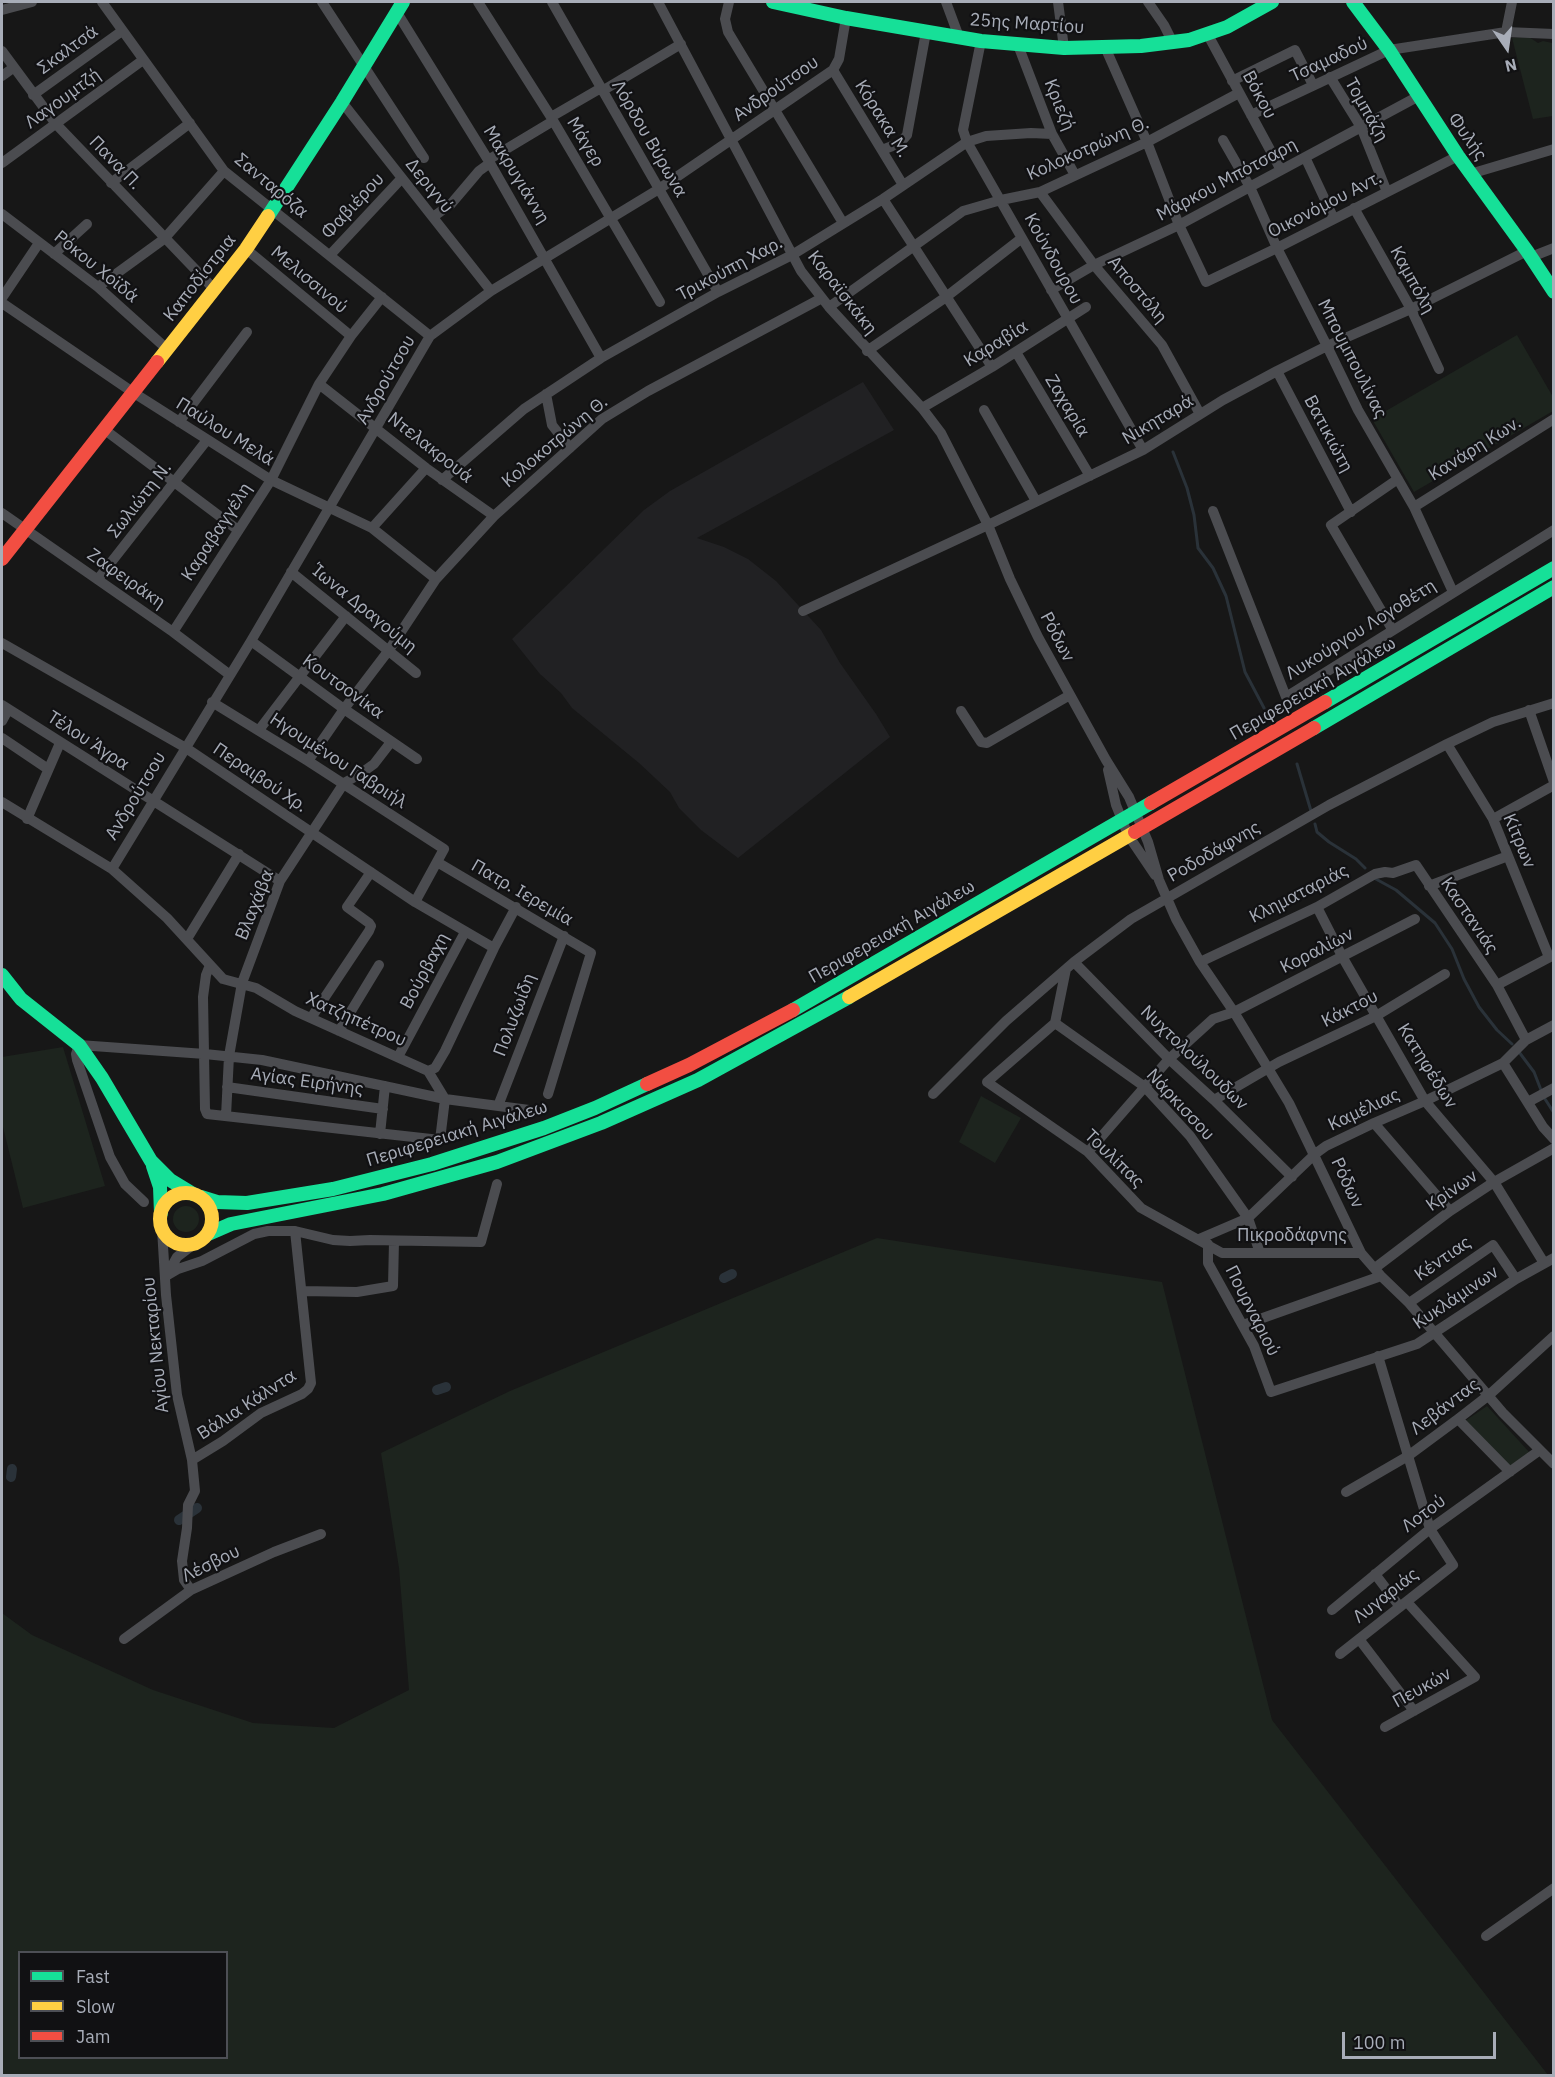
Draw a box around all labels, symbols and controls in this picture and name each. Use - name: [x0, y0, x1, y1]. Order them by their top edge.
- street label: 25ης Μαρτίου: [969, 9, 1085, 39]
- north arrow: [1477, 18, 1537, 78]
- street label: Σκαλτσά: [34, 21, 102, 79]
- street label: Τσαμαδού: [1287, 33, 1371, 87]
- street label: Ανδρούτσου: [729, 52, 823, 126]
- text: N: [1503, 54, 1519, 77]
- street label: Λαγουμτζή: [21, 64, 105, 134]
- street label: Βόκου: [1237, 67, 1281, 123]
- street label: Τομπάζη: [1340, 74, 1392, 146]
- street label: Κόρακα Μ.: [850, 76, 914, 162]
- street label: Κριεζή: [1039, 76, 1079, 134]
- street label: Λόρδου Βύρωνα: [607, 77, 691, 201]
- street label: Φυλής: [1443, 109, 1491, 165]
- street label: Κολοκοτρώνη Θ.: [1024, 112, 1152, 186]
- street label: Μάγερ: [562, 113, 608, 171]
- street label: Μακρυγιάννη: [478, 122, 554, 228]
- street label: Πανα Π.: [84, 132, 146, 194]
- street label: Μάρκου Μπότσαρη: [1153, 134, 1301, 226]
- street label: Σανταρόζα: [230, 149, 312, 223]
- street label: Δεριγνύ: [400, 154, 458, 218]
- street label: Οικονόμου Αντ.: [1264, 167, 1386, 243]
- street label: Φαβιέρου: [317, 169, 389, 243]
- street label: Κούνδουρου: [1019, 210, 1087, 308]
- street label: Ρόκου Χοϊδά: [49, 226, 143, 308]
- street label: Καποδίστρια: [159, 230, 241, 326]
- street label: Τρικούπη Χαρ.: [673, 232, 787, 306]
- street label: Μελισσινού: [266, 242, 352, 318]
- street label: Καμπόλη: [1385, 243, 1439, 317]
- street label: Καραϊσκάκη: [803, 247, 881, 339]
- street label: Αποστόλη: [1103, 252, 1171, 328]
- street label: Μπουμπουλίνας: [1313, 296, 1391, 422]
- street label: Καραβία: [960, 316, 1032, 372]
- street label: Ανδρούτσου: [352, 331, 420, 429]
- street label: Ζαχαρία: [1040, 371, 1094, 441]
- street label: Νικηταρά: [1119, 390, 1197, 450]
- street label: Κολοκοτρώνη Θ.: [498, 391, 612, 493]
- street label: Βατικιώτη: [1299, 392, 1357, 476]
- street label: Παύλου Μελά: [172, 393, 278, 471]
- street label: Ντελακρουά: [383, 408, 477, 488]
- street label: Κανάρη Κων.: [1425, 412, 1525, 486]
- street label: Σωλιώτη Ν.: [104, 458, 176, 542]
- street label: Καραβαγγέλη: [177, 479, 257, 585]
- street label: Ζαφειράκη: [83, 544, 169, 614]
- street label: Ίωνα Δραγούμη: [307, 560, 421, 658]
- street label: Λυκούργου Λογοθέτη: [1282, 575, 1440, 685]
- street label: Ρόδων: [1035, 608, 1079, 666]
- street label: Περιφερειακή Αιγάλεω: [1226, 633, 1400, 745]
- street label: Κουτσονίκα: [298, 650, 388, 724]
- street label: Τέλου Άγρα: [43, 707, 133, 775]
- street label: Ηγουμένου Γαβριήλ: [265, 709, 411, 813]
- street label: Περαιβού Χρ.: [209, 739, 311, 817]
- street label: Ανδρούτσου: [101, 748, 171, 844]
- street label: Κίτρων: [1498, 811, 1540, 871]
- street label: Ροδοδάφνης: [1164, 817, 1264, 887]
- street label: Πατρ. Ιερεμία: [467, 855, 577, 931]
- street label: Κληματαριάς: [1246, 860, 1352, 928]
- street label: Βλαχάβα: [231, 867, 279, 943]
- street label: Καστανιάς: [1436, 874, 1502, 958]
- street label: Περιφερειακή Αιγάλεω: [805, 876, 979, 988]
- street label: Κοραλίων: [1277, 923, 1357, 979]
- street label: Βούρβαχη: [396, 929, 454, 1013]
- street label: Πολυζωίδη: [489, 970, 541, 1060]
- street label: Κάκτου: [1318, 986, 1382, 1032]
- street label: Χατζηπέτρου: [302, 988, 410, 1052]
- street label: Νυχτολούλουδων: [1136, 1001, 1252, 1115]
- street label: Κατηφέδων: [1392, 1019, 1462, 1113]
- street label: Αγίας Ειρήνης: [249, 1063, 365, 1101]
- street label: Νάρκισσου: [1141, 1065, 1219, 1145]
- street label: Καμέλιας: [1325, 1084, 1403, 1136]
- street label: Περιφερειακή Αιγάλεω: [364, 1096, 550, 1172]
- street label: Τουλίπας: [1080, 1125, 1148, 1193]
- street label: Ρόδων: [1326, 1154, 1368, 1212]
- street label: Κρίνων: [1422, 1166, 1482, 1216]
- street label: Πικροδάφνης: [1237, 1225, 1347, 1247]
- street label: Κέντιας: [1411, 1232, 1475, 1286]
- street label: Πουρναριού: [1220, 1262, 1284, 1360]
- street label: Κυκλάμινων: [1409, 1262, 1503, 1334]
- street label: Αγίου Νεκταρίου: [138, 1276, 174, 1414]
- street label: Βάλια Κάλντα: [193, 1365, 301, 1445]
- street label: Λεβάντας: [1406, 1374, 1484, 1440]
- street label: Λοτού: [1398, 1490, 1450, 1538]
- street label: Λέσβου: [178, 1541, 244, 1587]
- street label: Λυγαριάς: [1349, 1564, 1423, 1628]
- street label: Πευκών: [1389, 1663, 1455, 1713]
- legend: [18, 1951, 228, 2059]
- text: Fast: [76, 1965, 110, 1988]
- text: Slow: [76, 1995, 115, 2018]
- scale bar: [1345, 2020, 1500, 2058]
- text: Jam: [76, 2025, 111, 2048]
- text: 100 m: [1353, 2031, 1405, 2054]

